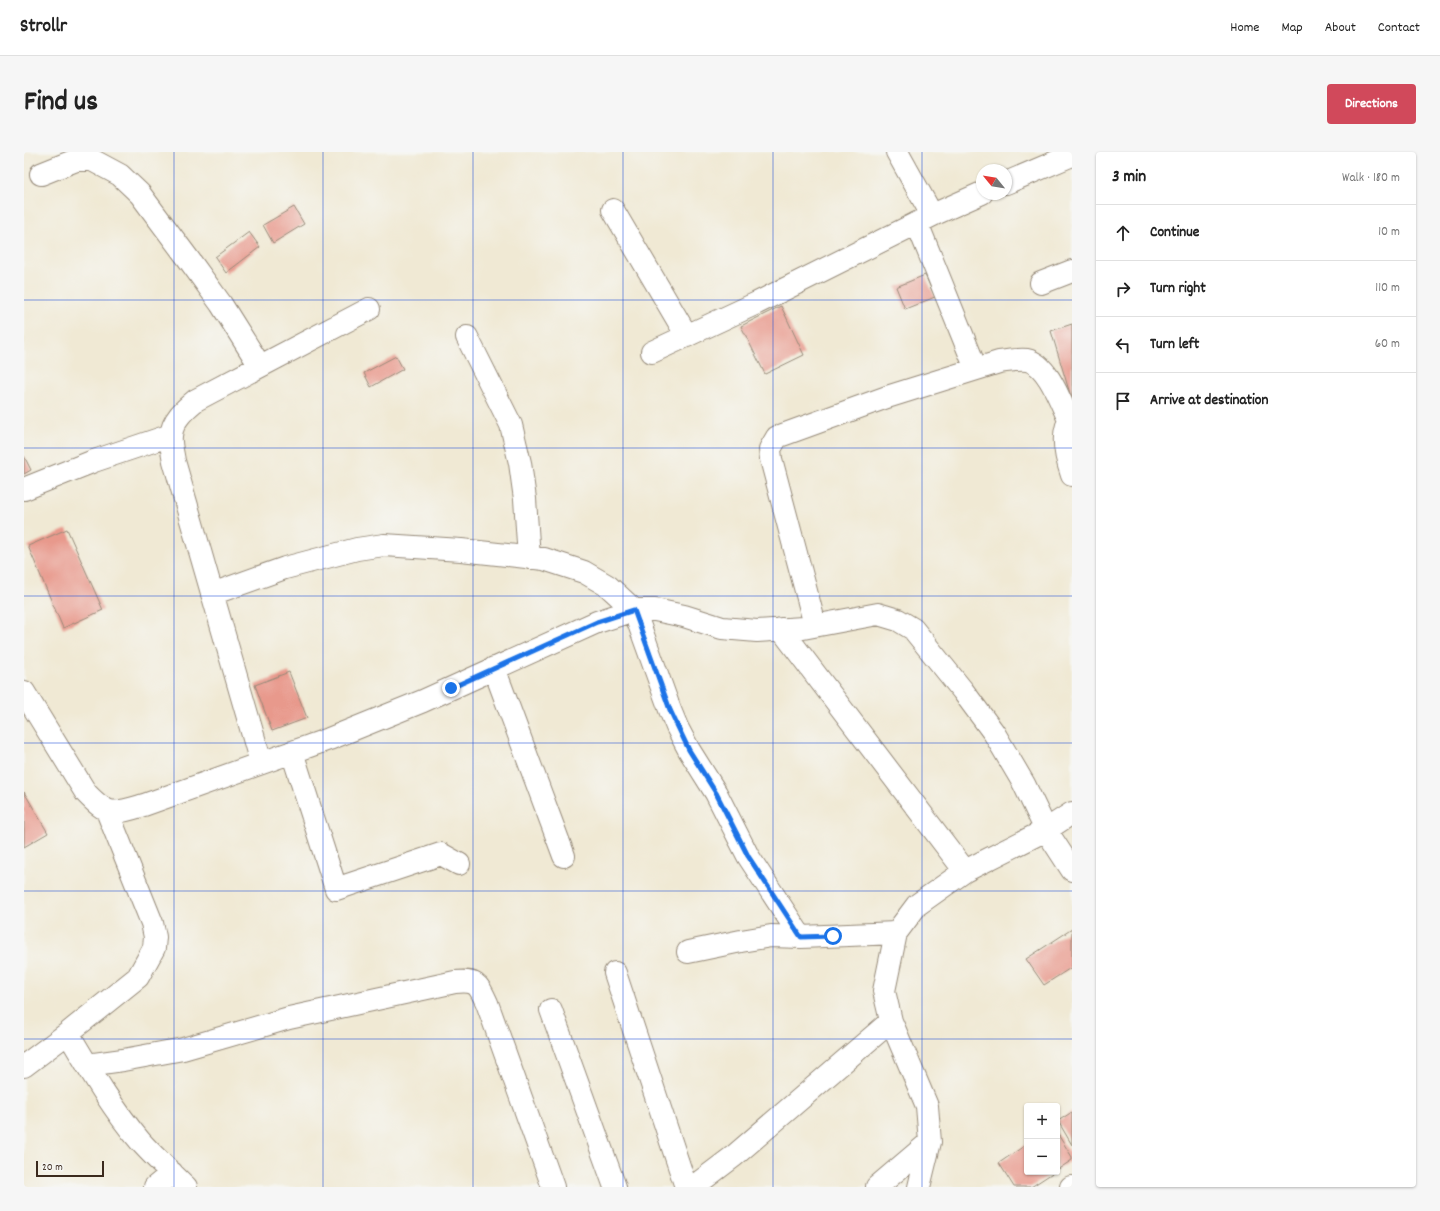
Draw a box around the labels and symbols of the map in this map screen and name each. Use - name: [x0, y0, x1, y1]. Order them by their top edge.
- north arrow: [976, 164, 1012, 200]
- route end: [442, 679, 460, 697]
- route start: [824, 927, 842, 945]
- scale bar: [36, 1159, 104, 1178]

